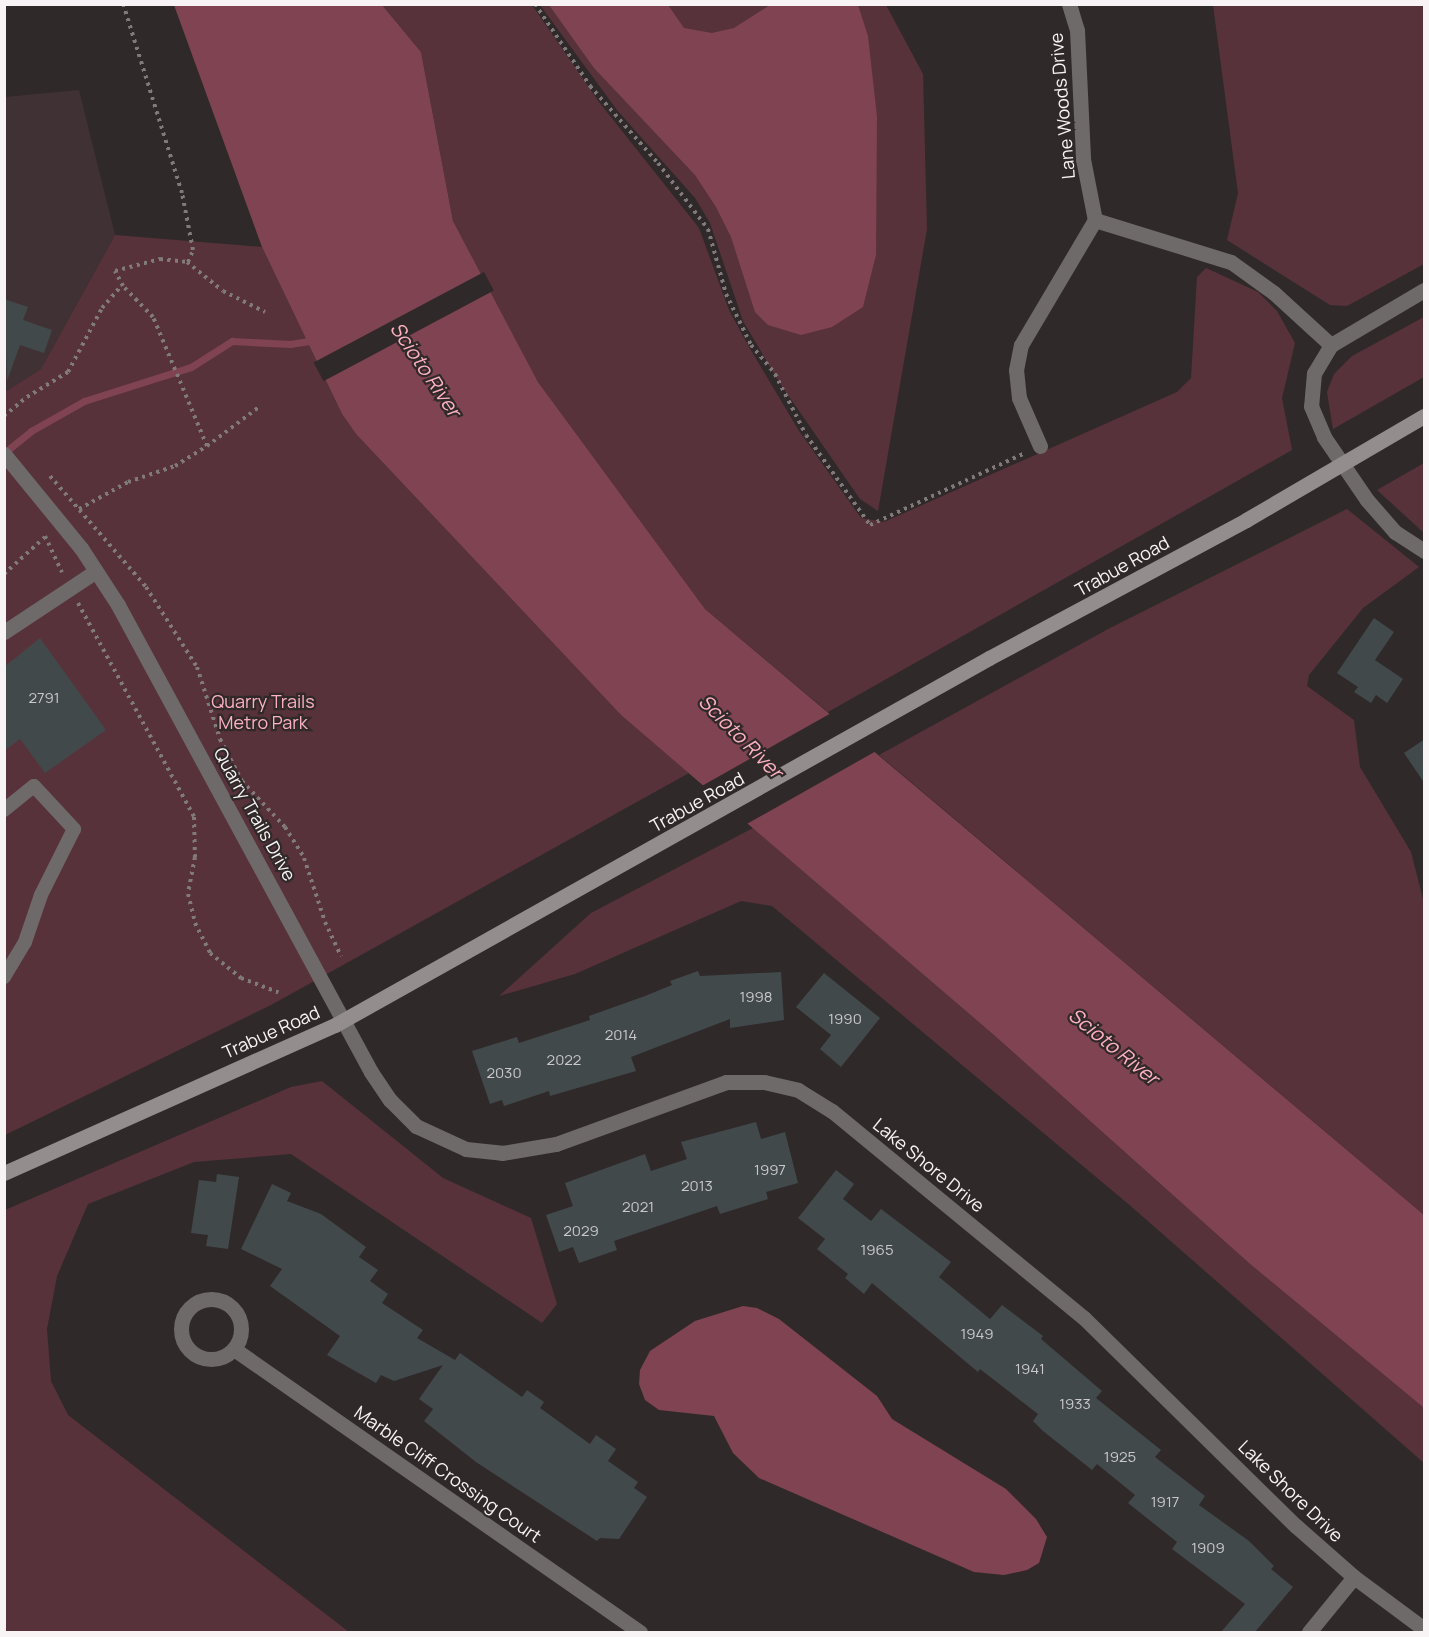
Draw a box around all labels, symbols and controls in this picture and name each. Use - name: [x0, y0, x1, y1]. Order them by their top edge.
- street label: Lane Woods Drive: [1045, 32, 1079, 180]
- water label: Scioto River: [386, 317, 466, 421]
- street label: Trabue Road: [1071, 531, 1173, 601]
- house number: 2791: [28, 689, 60, 707]
- water label: Scioto River: [694, 689, 788, 783]
- park label: Quarry Trails Metro Park: [211, 691, 315, 734]
- street label: Quarry Trails Drive: [209, 744, 301, 884]
- street label: Trabue Road: [646, 767, 748, 837]
- house number: 1998: [739, 988, 773, 1006]
- street label: Trabue Road: [219, 1001, 323, 1063]
- water label: Scioto River: [1064, 1002, 1164, 1090]
- house number: 1990: [828, 1010, 862, 1028]
- house number: 2014: [605, 1026, 637, 1044]
- house number: 2022: [547, 1051, 581, 1069]
- house number: 2030: [486, 1064, 522, 1082]
- street label: Lake Shore Drive: [869, 1113, 989, 1217]
- house number: 1997: [754, 1161, 786, 1179]
- house number: 2013: [681, 1177, 713, 1195]
- house number: 2021: [622, 1198, 654, 1216]
- house number: 2029: [563, 1222, 599, 1240]
- house number: 1965: [860, 1241, 894, 1259]
- house number: 1949: [960, 1325, 994, 1343]
- house number: 1941: [1015, 1360, 1045, 1378]
- house number: 1933: [1059, 1395, 1091, 1413]
- street label: Marble Cliff Crossing Court: [350, 1401, 546, 1547]
- street label: Lake Shore Drive: [1234, 1436, 1348, 1546]
- house number: 1925: [1104, 1448, 1136, 1466]
- house number: 1917: [1151, 1493, 1179, 1511]
- house number: 1909: [1191, 1539, 1225, 1557]

